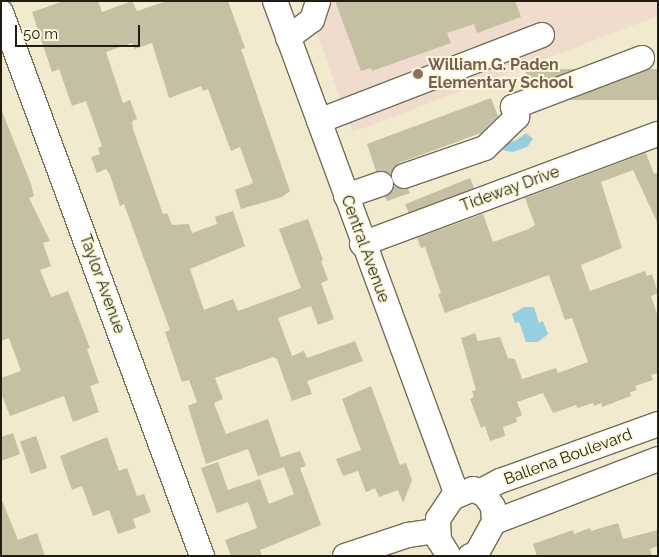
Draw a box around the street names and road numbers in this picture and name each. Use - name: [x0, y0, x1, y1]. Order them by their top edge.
- street label: Tideway Drive: [458, 162, 562, 216]
- street label: Central Avenue: [337, 192, 393, 306]
- street label: Taylor Avenue: [75, 231, 129, 337]
- street label: Ballena Boulevard: [501, 425, 635, 489]

